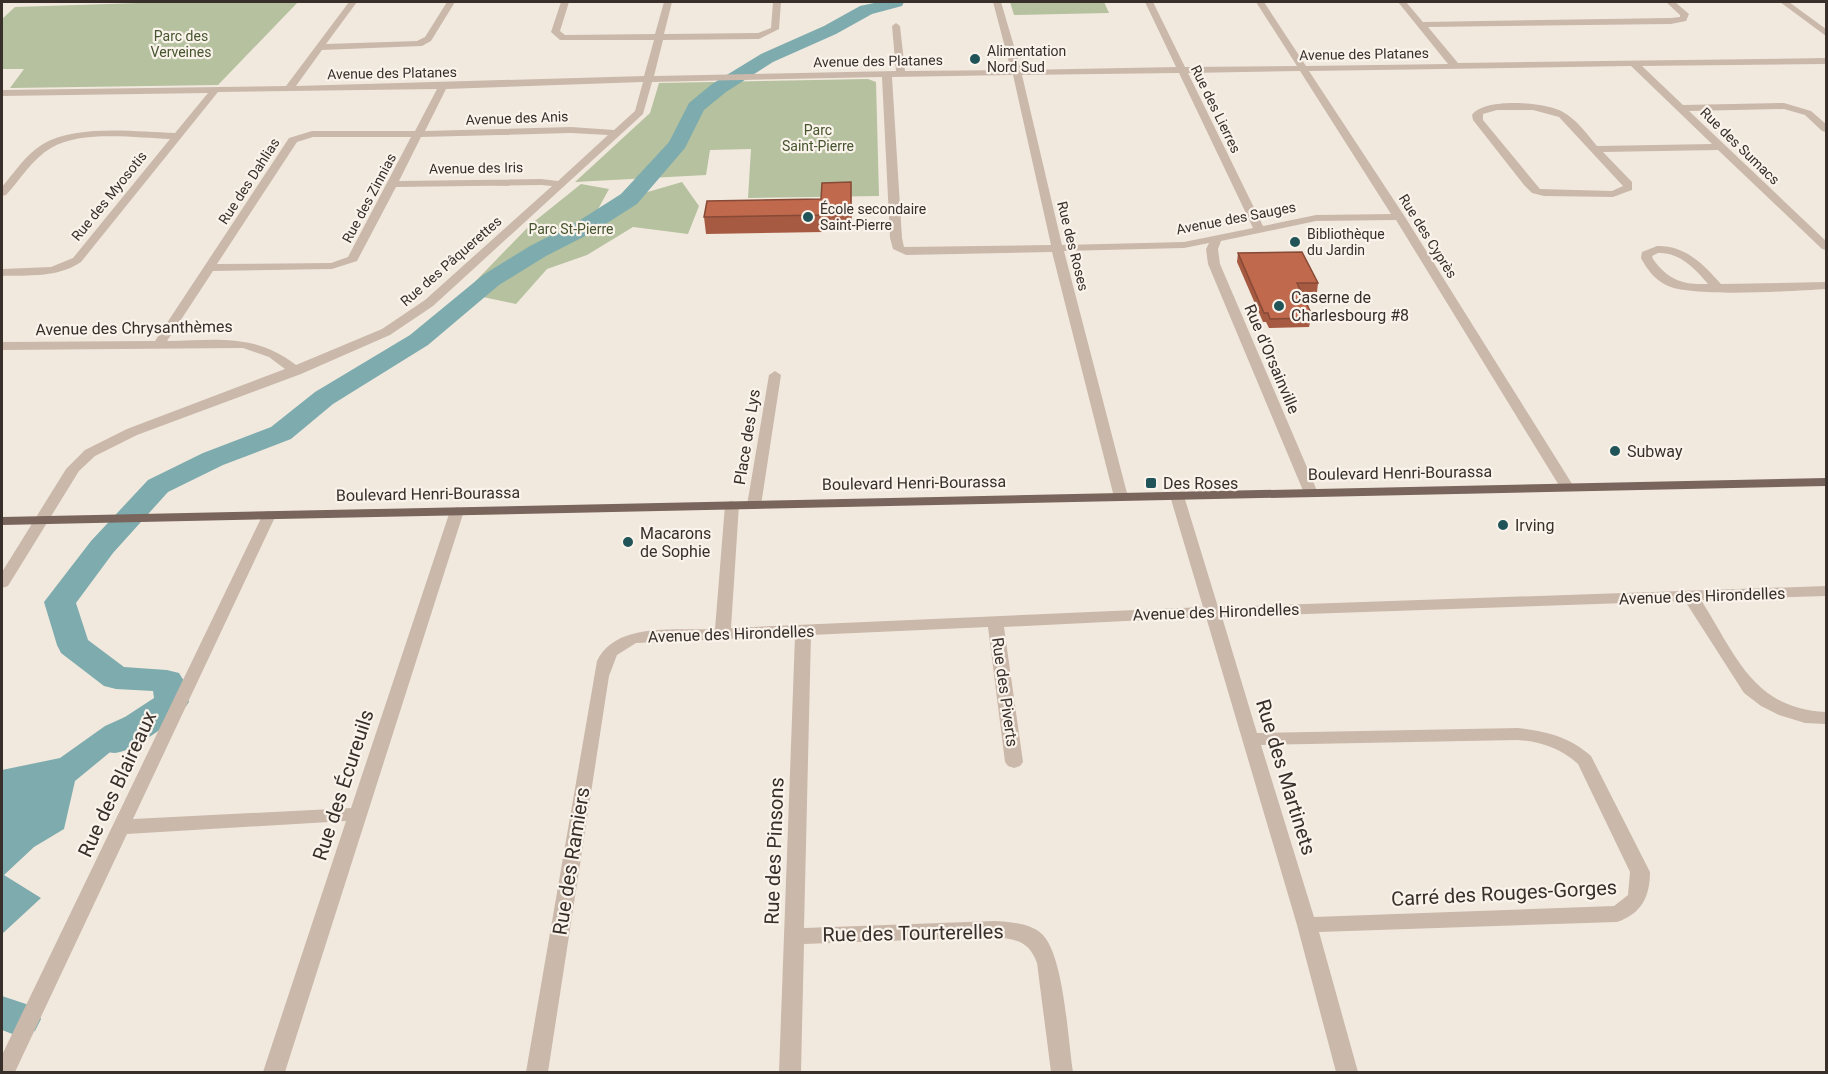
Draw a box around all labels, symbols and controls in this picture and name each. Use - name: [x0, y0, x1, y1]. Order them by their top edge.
- park label: Parc des Verveines: [151, 28, 211, 60]
- place label: Alimentation Nord Sud: [987, 43, 1066, 75]
- street label: Avenue des Platanes: [1299, 45, 1429, 63]
- street label: Avenue des Platanes: [813, 52, 943, 70]
- marker: Alimentation Nord Sud: [968, 52, 982, 66]
- street label: Rue des Lierres: [1188, 63, 1244, 155]
- street label: Avenue des Platanes: [327, 64, 457, 82]
- street label: Rue des Sumacs: [1697, 104, 1783, 188]
- street label: Avenue des Anis: [465, 108, 569, 128]
- park label: Parc Saint-Pierre: [782, 122, 854, 154]
- street label: Rue des Dahlias: [215, 135, 283, 227]
- street label: Rue des Myosotis: [68, 148, 150, 244]
- street label: Rue des Zinnias: [339, 151, 399, 245]
- street label: Avenue des Iris: [429, 159, 523, 177]
- street label: Rue des Cyprès: [1396, 191, 1460, 281]
- street label: Avenue des Sauges: [1175, 199, 1297, 237]
- place label: École secondaire Saint-Pierre: [820, 200, 926, 233]
- street label: Rue des Roses: [1054, 200, 1092, 292]
- marker: École secondaire Saint-Pierre: [801, 210, 815, 224]
- street label: Rue des Pâquerettes: [397, 213, 505, 309]
- park label: Parc St-Pierre: [529, 221, 614, 237]
- place label: Bibliothèque du Jardin: [1307, 226, 1385, 258]
- marker: Bibliothèque du Jardin: [1288, 235, 1302, 249]
- place label: Caserne de Charlesbourg #8: [1291, 288, 1409, 325]
- marker: Caserne de Charlesbourg #8: [1272, 299, 1286, 313]
- street label: Rue d'Orsainville: [1240, 301, 1304, 417]
- street label: Avenue des Chrysanthèmes: [35, 317, 233, 339]
- street label: Place des Lys: [730, 388, 764, 486]
- place label: Subway: [1627, 442, 1683, 461]
- marker: Subway: [1608, 444, 1622, 458]
- street label: Boulevard Henri-Bourassa: [1308, 462, 1492, 484]
- street label: Boulevard Henri-Bourassa: [822, 472, 1006, 494]
- place label: Des Roses: [1163, 474, 1238, 493]
- marker: Des Roses: [1144, 476, 1158, 490]
- street label: Boulevard Henri-Bourassa: [336, 483, 520, 505]
- place label: Irving: [1515, 516, 1554, 535]
- marker: Irving: [1496, 518, 1510, 532]
- place label: Macarons de Sophie: [640, 524, 711, 561]
- marker: Macarons de Sophie: [621, 535, 635, 549]
- street label: Avenue des Hirondelles: [1618, 584, 1786, 608]
- street label: Avenue des Hirondelles: [1132, 600, 1300, 624]
- street label: Avenue des Hirondelles: [647, 622, 815, 646]
- street label: Rue des Piverts: [988, 636, 1022, 748]
- street label: Rue des Martinets: [1251, 696, 1321, 858]
- street label: Rue des Blaireaux: [73, 707, 161, 861]
- street label: Rue des Écureuils: [307, 707, 379, 863]
- street label: Rue des Pinsons: [759, 777, 789, 925]
- street label: Rue des Ramiers: [547, 785, 595, 937]
- street label: Carré des Rouges-Gorges: [1390, 875, 1618, 911]
- street label: Rue des Tourterelles: [822, 919, 1004, 947]

